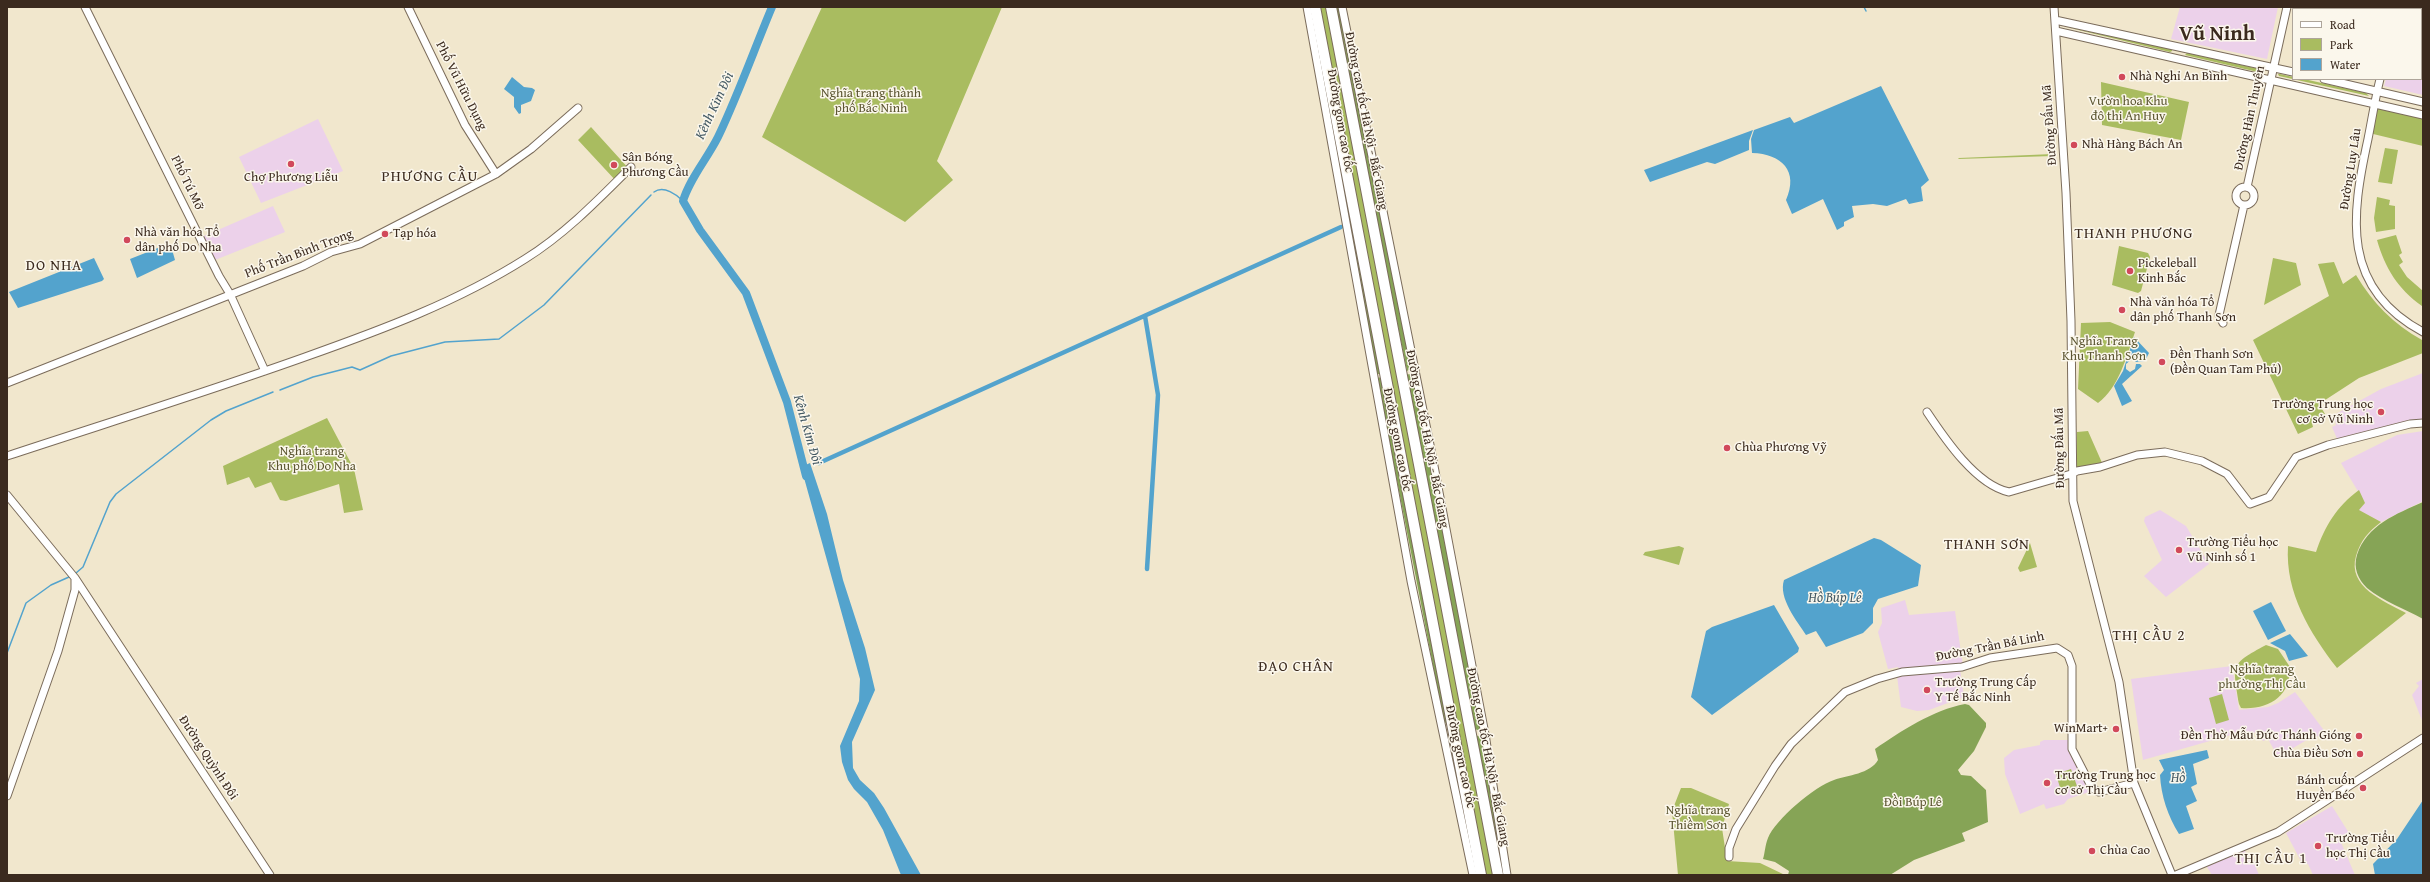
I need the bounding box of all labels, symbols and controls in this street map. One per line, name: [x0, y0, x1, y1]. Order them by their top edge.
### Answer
legend: [2292, 8, 2422, 80]
text: Road: [2330, 16, 2355, 33]
district label: Vũ Ninh: [2179, 22, 2255, 48]
street label: Đường cao tốc Hà Nội - Bắc Giang: [1341, 31, 1391, 211]
text: Park: [2330, 36, 2353, 53]
street label: Phố Vũ Hữu Dụng: [432, 39, 490, 133]
text: Water: [2330, 56, 2360, 73]
street label: Đường Hàn Thuyên: [2231, 64, 2269, 172]
street label: Đường gom cao tốc: [1323, 68, 1357, 174]
place label: Nhà Nghỉ An Bình: [2130, 69, 2227, 85]
water label: Kênh Kim Đôi: [692, 70, 738, 142]
marker: Nhà Nghỉ An Bình: [2117, 72, 2127, 82]
street label: Đường Đấu Mã: [2039, 84, 2061, 166]
park label: Nghĩa trang thành phố Bắc Ninh: [821, 86, 921, 117]
park label: Vườn hoa Khu đô thị An Huy: [2088, 94, 2168, 125]
street label: Đường Luy Lâu: [2337, 127, 2365, 211]
place label: Nhà Hàng Bách An: [2082, 137, 2183, 153]
marker: Nhà Hàng Bách An: [2069, 140, 2079, 150]
place label: Sân Bóng Phương Cầu: [622, 150, 689, 181]
street label: Phố Tú Mỡ: [167, 153, 207, 213]
marker: Chợ Phương Liễu: [286, 159, 296, 169]
marker: Sân Bóng Phương Cầu: [609, 160, 619, 170]
district label: PHƯƠNG CẦU: [382, 168, 478, 186]
place label: Chợ Phương Liễu: [244, 170, 338, 186]
place label: Nhà văn hóa Tổ dân phố Do Nha: [135, 225, 221, 256]
district label: THANH PHƯƠNG: [2075, 225, 2193, 243]
street label: Phố Trần Bình Trọng: [243, 226, 355, 282]
place label: Tạp hóa: [393, 226, 436, 242]
marker: Tạp hóa: [380, 229, 390, 239]
marker: Nhà văn hóa Tổ dân phố Do Nha: [122, 235, 132, 245]
place label: Pickeleball Kinh Bắc: [2138, 256, 2197, 287]
district label: DO NHA: [26, 257, 82, 275]
marker: Pickeleball Kinh Bắc: [2125, 266, 2135, 276]
place label: Nhà văn hóa Tổ dân phố Thanh Sơn: [2130, 295, 2236, 326]
marker: Nhà văn hóa Tổ dân phố Thanh Sơn: [2117, 305, 2127, 315]
park label: Nghĩa Trang Khu Thanh Sơn: [2062, 334, 2146, 365]
place label: Đền Thanh Sơn (Đền Quan Tam Phủ): [2170, 347, 2281, 378]
street label: Đường cao tốc Hà Nội - Bắc Giang: [1402, 349, 1452, 529]
marker: Đền Thanh Sơn (Đền Quan Tam Phủ): [2157, 357, 2167, 367]
street label: Đường gom cao tốc: [1379, 387, 1415, 493]
water label: Kênh Kim Đôi: [789, 393, 825, 467]
place label: Trường Trung học cơ sở Vũ Ninh: [2272, 397, 2373, 428]
marker: Trường Trung học cơ sở Vũ Ninh: [2376, 407, 2386, 417]
street label: Đường Đấu Mã: [2051, 408, 2069, 488]
place label: Chùa Phương Vỹ: [1735, 440, 1827, 456]
marker: Chùa Phương Vỹ: [1722, 443, 1732, 453]
park label: Nghĩa trang Khu phố Do Nha: [268, 444, 356, 475]
place label: Trường Tiểu học Vũ Ninh số 1: [2187, 535, 2278, 566]
district label: THANH SƠN: [1944, 536, 2030, 554]
marker: Trường Tiểu học Vũ Ninh số 1: [2174, 545, 2184, 555]
water label: Hồ Búp Lê: [1808, 590, 1862, 606]
district label: THỊ CẦU 2: [2113, 627, 2185, 645]
street label: Đường Trần Bá Linh: [1935, 629, 2045, 665]
district label: ĐẠO CHÂN: [1258, 658, 1334, 676]
park label: Nghĩa trang phường Thị Cầu: [2218, 662, 2306, 693]
street label: Đường cao tốc Hà Nội - Bắc Giang: [1463, 667, 1513, 847]
place label: Trường Trung Cấp Y Tế Bắc Ninh: [1935, 675, 2036, 706]
marker: Trường Trung Cấp Y Tế Bắc Ninh: [1922, 685, 1932, 695]
street label: Đường gom cao tốc: [1441, 704, 1479, 810]
street label: Đường Quỳnh Đôi: [175, 713, 241, 803]
place label: WinMart+: [2054, 721, 2108, 737]
marker: WinMart+: [2111, 724, 2121, 734]
place label: Đền Thờ Mẫu Đức Thánh Gióng: [2181, 728, 2351, 744]
marker: Đền Thờ Mẫu Đức Thánh Gióng: [2354, 731, 2364, 741]
place label: Chùa Điều Sơn: [2273, 746, 2352, 762]
marker: Chùa Điều Sơn: [2355, 749, 2365, 759]
place label: Trường Trung học cơ sở Thị Cầu: [2055, 768, 2156, 799]
water label: Hồ: [2171, 770, 2185, 786]
place label: Bánh cuốn Huyền Béo: [2296, 773, 2355, 804]
marker: Trường Trung học cơ sở Thị Cầu: [2042, 778, 2052, 788]
marker: Bánh cuốn Huyền Béo: [2358, 783, 2368, 793]
park label: Đồi Búp Lê: [1884, 795, 1942, 811]
park label: Nghĩa trang Thiềm Sơn: [1666, 803, 1730, 834]
place label: Trường Tiểu học Thị Cầu: [2326, 831, 2395, 862]
marker: Trường Tiểu học Thị Cầu: [2313, 841, 2323, 851]
place label: Chùa Cao: [2100, 843, 2150, 859]
marker: Chùa Cao: [2087, 846, 2097, 856]
district label: THỊ CẦU 1: [2235, 850, 2307, 868]

